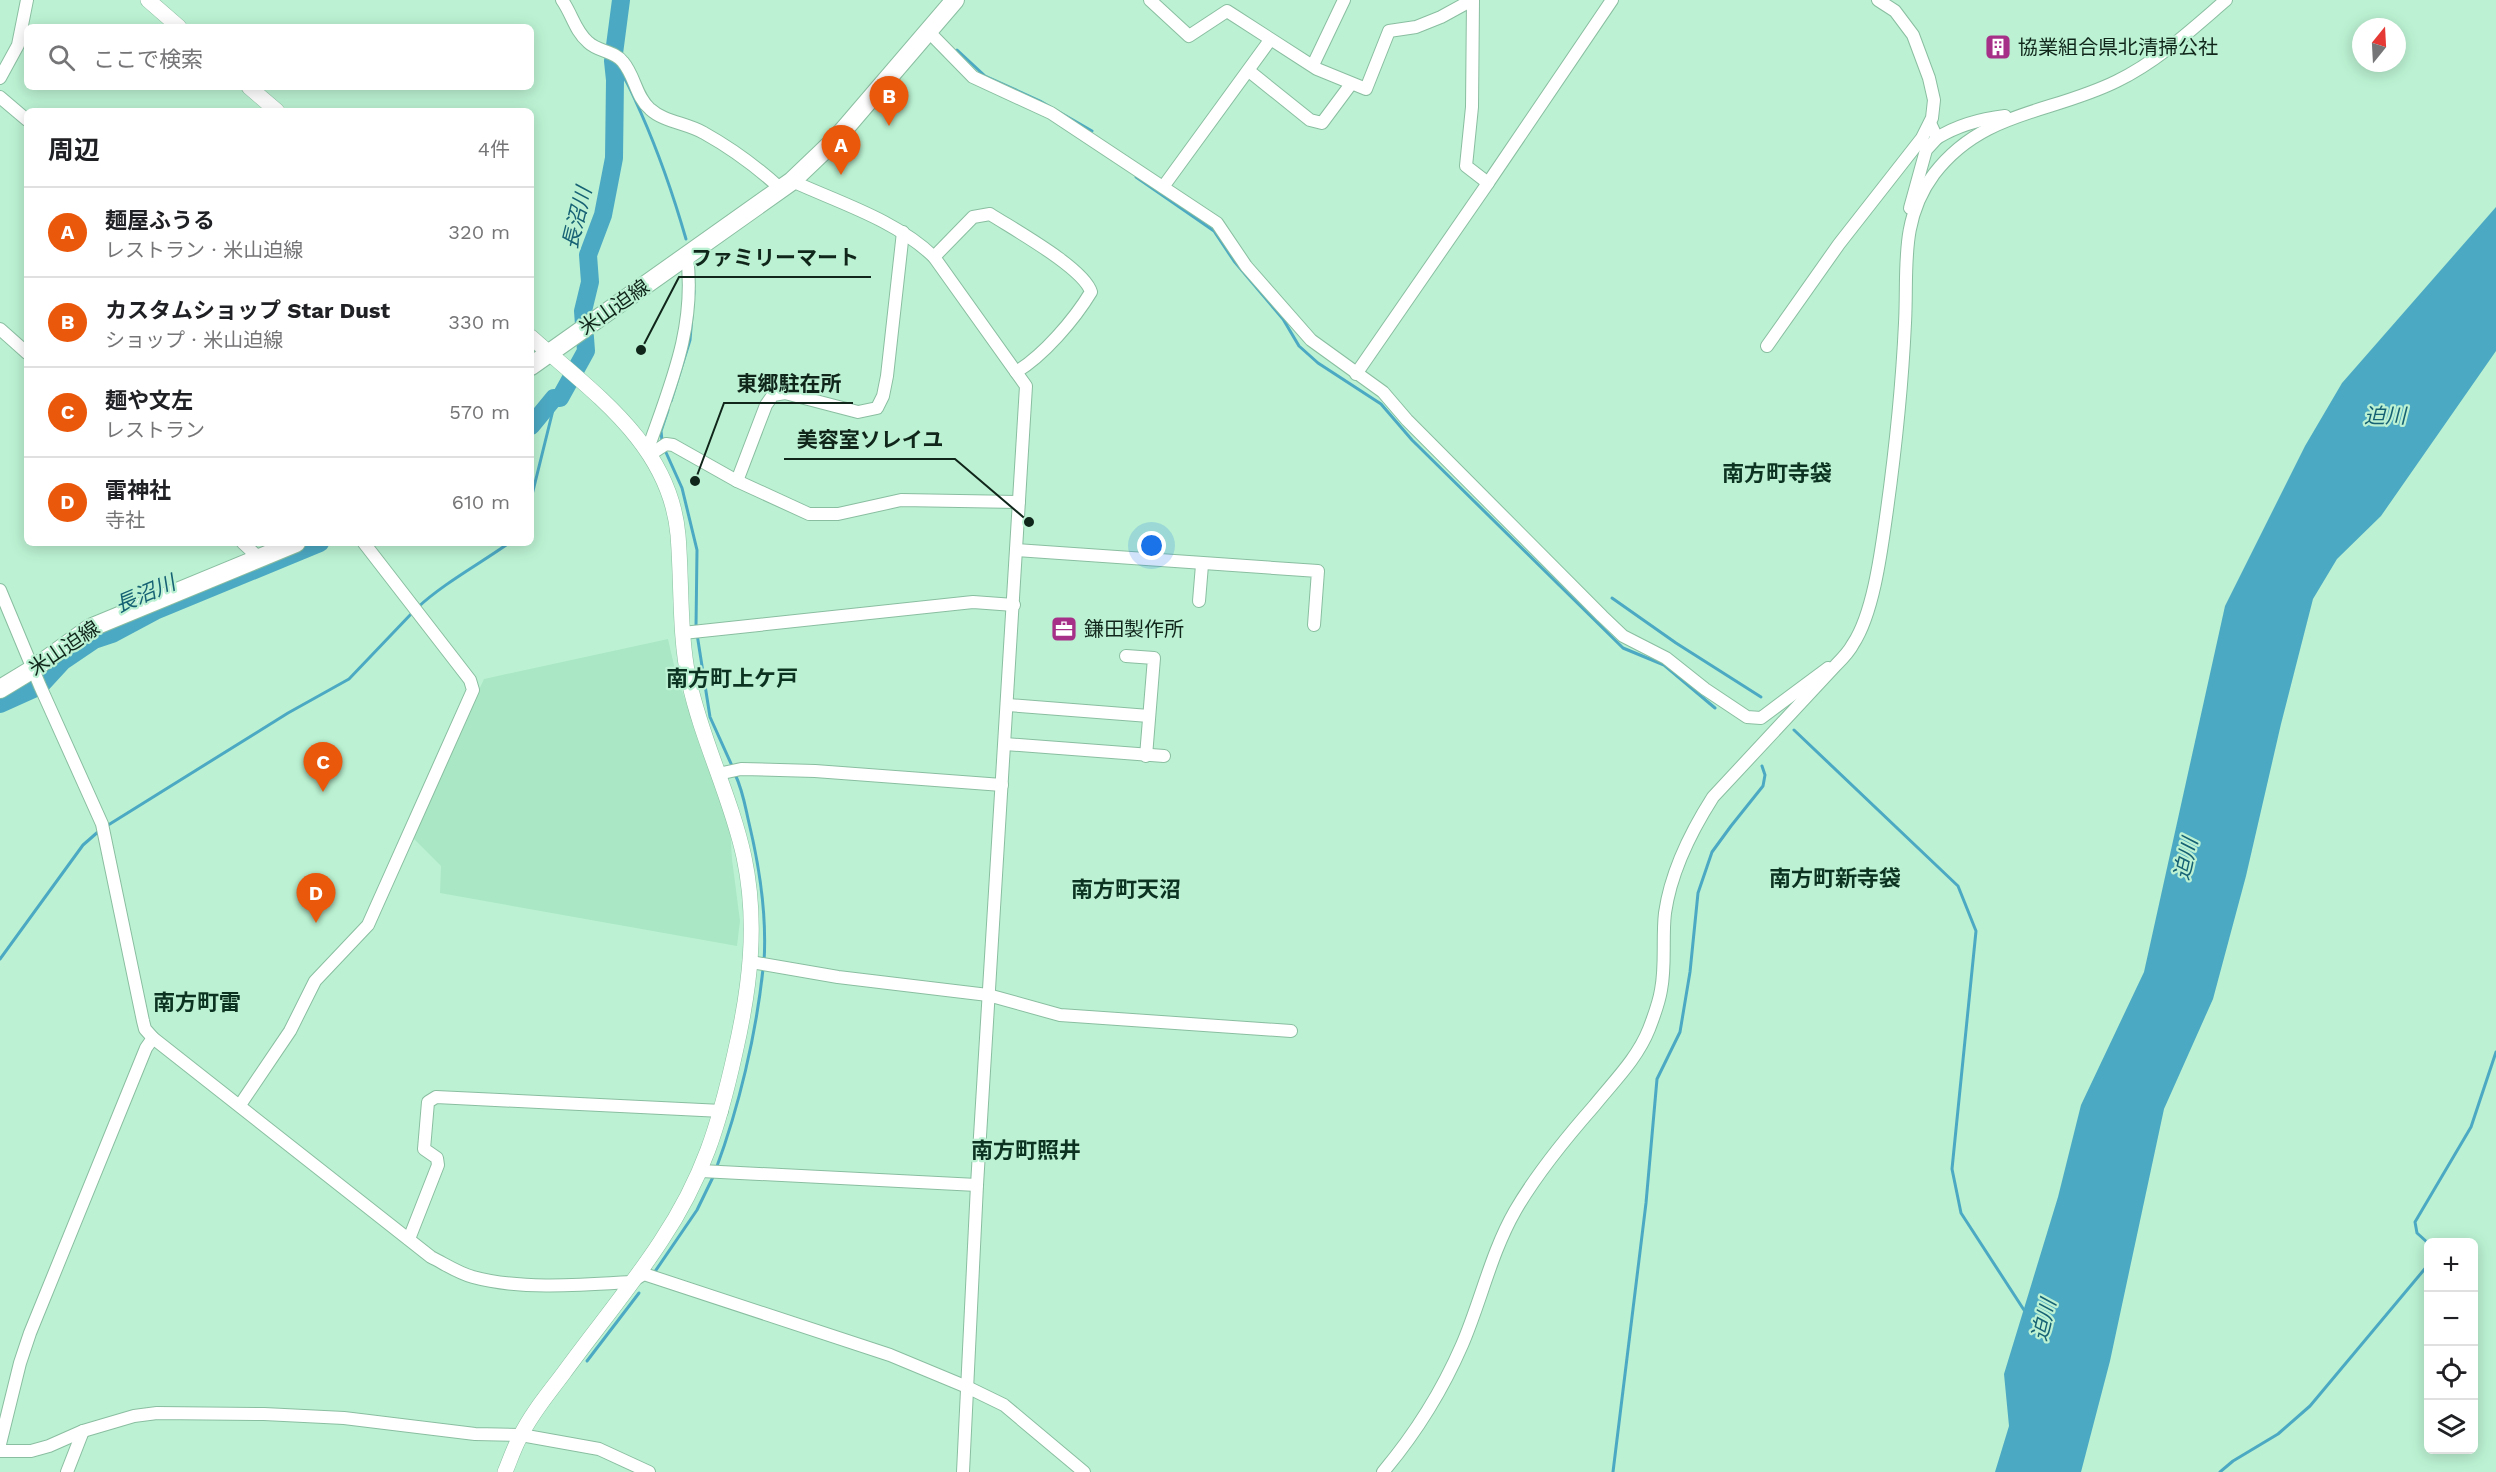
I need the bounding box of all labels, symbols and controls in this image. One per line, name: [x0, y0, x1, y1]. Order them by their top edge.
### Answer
north arrow: [2352, 18, 2406, 72]
search box: [24, 24, 534, 90]
building icon: 協業組合県北清掃公社: [1983, 32, 2013, 62]
place label: 協業組合県北清掃公社: [2018, 35, 2218, 59]
icon: search: [45, 41, 78, 74]
text: ここで検索: [93, 47, 203, 72]
pin: B: [870, 76, 908, 126]
pin: A: [822, 126, 860, 175]
text: 周辺: [48, 135, 100, 165]
text: 4件: [478, 137, 510, 161]
water label: 長沼川: [557, 182, 597, 251]
text: 麺屋ふうる: [105, 208, 215, 233]
text: A: [61, 220, 74, 244]
text: 320 m: [448, 220, 510, 244]
text: レストラン · 米山迫線: [105, 238, 303, 262]
callout: ファミリーマート: [679, 238, 871, 277]
text: ファミリーマート: [691, 245, 859, 270]
street label: 米山迫線: [574, 274, 654, 340]
text: カスタムショップ Star Dust: [105, 298, 390, 323]
text: B: [61, 310, 74, 334]
text: 330 m: [448, 310, 510, 334]
text: ショップ · 米山迫線: [105, 328, 283, 352]
callout: 東郷駐在所: [724, 364, 853, 403]
text: 東郷駐在所: [737, 371, 842, 396]
text: 麺や文左: [105, 388, 193, 413]
text: C: [61, 400, 74, 424]
text: 570 m: [449, 400, 510, 424]
water label: 迫川: [2364, 403, 2408, 428]
text: レストラン: [105, 418, 205, 442]
callout: 美容室ソレイユ: [784, 420, 955, 459]
text: 美容室ソレイユ: [797, 427, 943, 452]
district label: 南方町寺袋: [1722, 461, 1832, 486]
text: 雷神社: [105, 478, 171, 503]
text: D: [60, 490, 75, 514]
text: 610 m: [452, 490, 510, 514]
text: 寺社: [105, 508, 145, 532]
your location: [1137, 531, 1166, 560]
water label: 長沼川: [111, 569, 181, 617]
office icon: 鎌田製作所: [1049, 614, 1079, 644]
street label: 米山迫線: [24, 616, 104, 680]
place label: 鎌田製作所: [1084, 617, 1184, 641]
district label: 南方町上ケ戸: [666, 666, 798, 691]
pin: C: [304, 742, 342, 792]
water label: 迫川: [2169, 834, 2203, 882]
district label: 南方町新寺袋: [1769, 866, 1901, 891]
pin: D: [296, 874, 336, 923]
district label: 南方町天沼: [1071, 877, 1181, 902]
district label: 南方町雷: [153, 990, 241, 1015]
district label: 南方町照井: [971, 1138, 1081, 1163]
map controls: [2424, 1238, 2478, 1454]
button: +: [2424, 1238, 2478, 1292]
button: −: [2424, 1292, 2478, 1346]
water label: 迫川: [2026, 1295, 2061, 1343]
button: locate: [2424, 1346, 2478, 1400]
button: layers: [2424, 1400, 2478, 1454]

